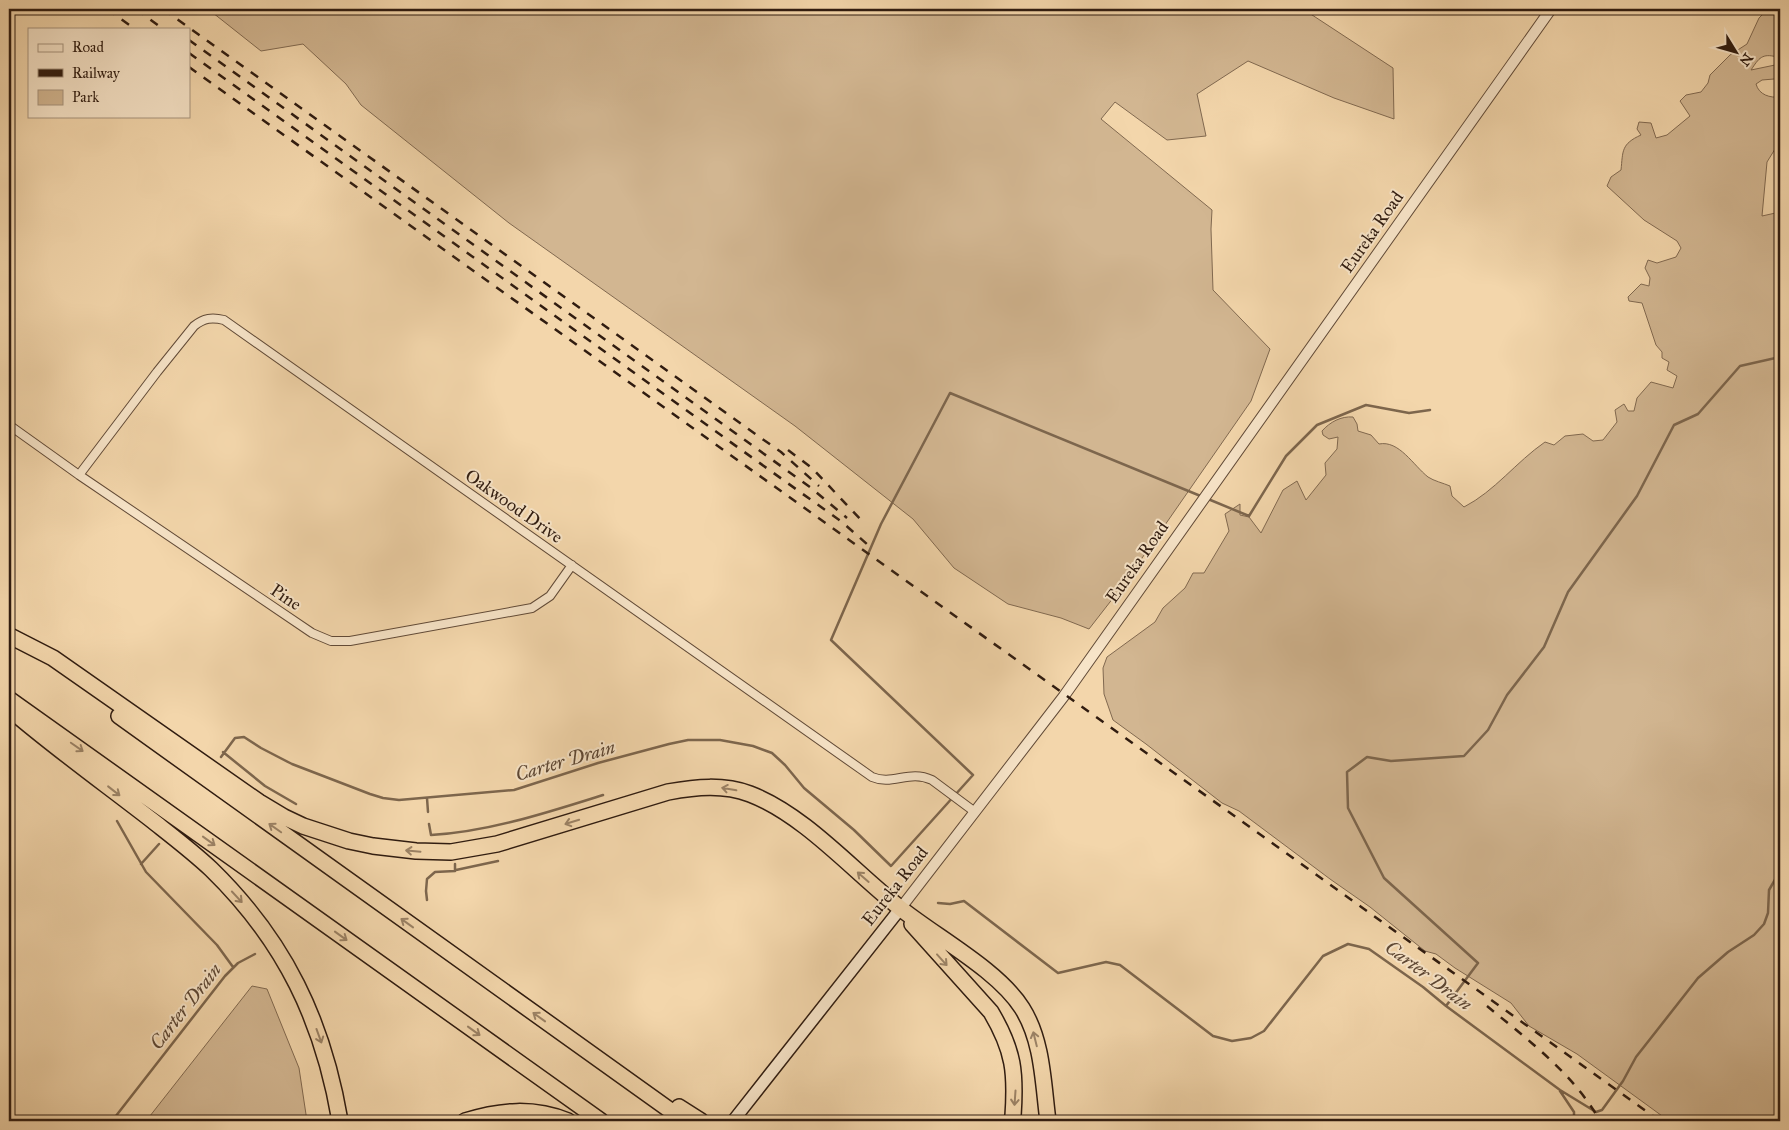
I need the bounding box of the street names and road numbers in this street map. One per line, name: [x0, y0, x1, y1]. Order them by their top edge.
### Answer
street label: Eureka Road: [1336, 187, 1408, 277]
street label: Oakwood Drive: [461, 464, 567, 548]
street label: Eureka Road: [1101, 517, 1173, 607]
street label: Pine: [266, 579, 306, 615]
street label: Eureka Road: [857, 842, 933, 930]

